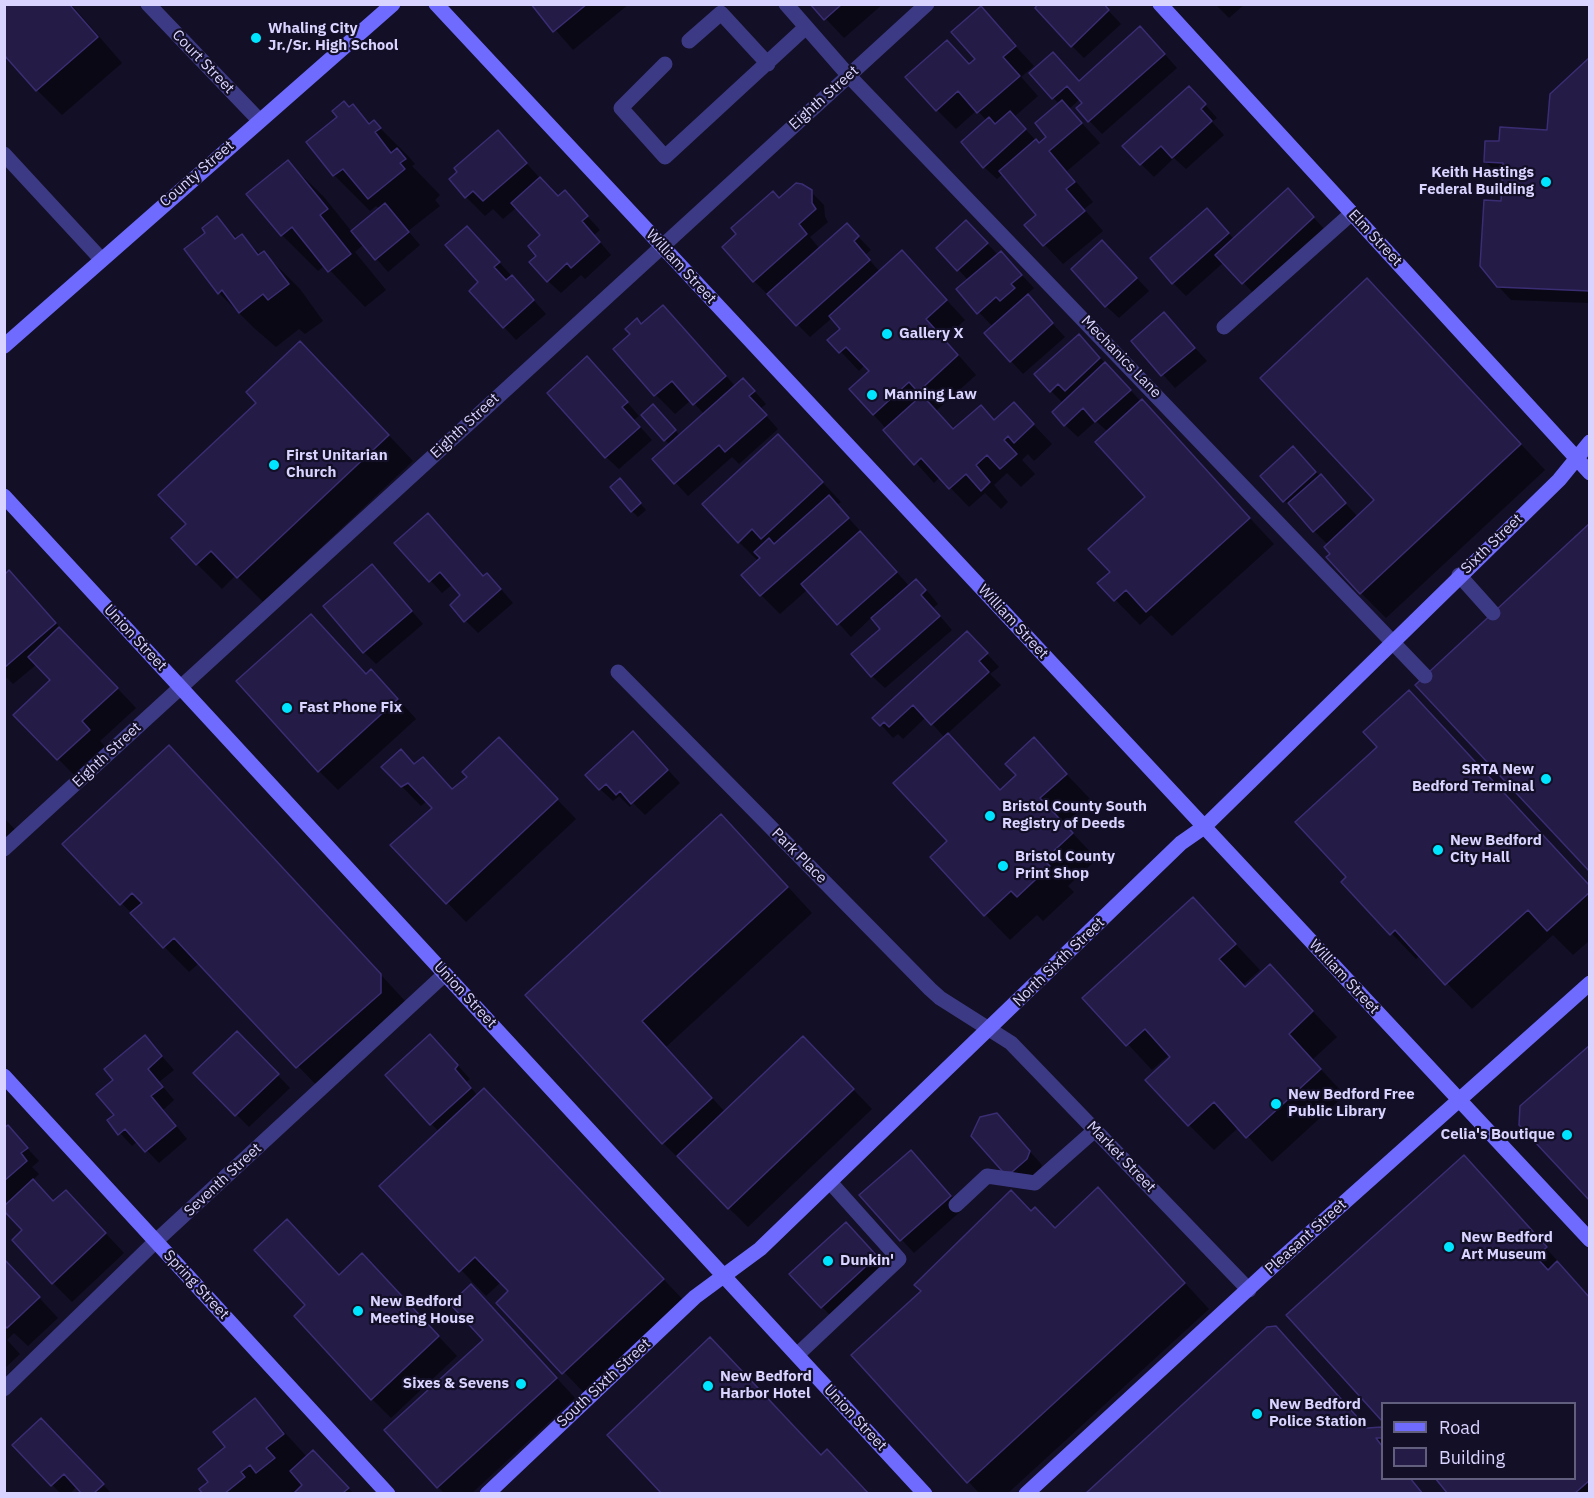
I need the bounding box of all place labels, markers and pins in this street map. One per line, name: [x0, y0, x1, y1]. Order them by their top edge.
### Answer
place label: Whaling City Jr./Sr. High School: [268, 20, 398, 55]
marker: Whaling City Jr./Sr. High School: [249, 31, 263, 45]
place label: Keith Hastings Federal Building: [1419, 164, 1534, 199]
marker: Keith Hastings Federal Building: [1539, 175, 1553, 189]
place label: Gallery X: [899, 325, 964, 343]
marker: Gallery X: [880, 327, 894, 341]
place label: Manning Law: [884, 386, 977, 404]
marker: Manning Law: [865, 388, 879, 402]
place label: First Unitarian Church: [286, 447, 388, 482]
marker: First Unitarian Church: [267, 458, 281, 472]
place label: Fast Phone Fix: [299, 699, 402, 717]
marker: Fast Phone Fix: [280, 701, 294, 715]
place label: SRTA New Bedford Terminal: [1412, 761, 1534, 796]
marker: SRTA New Bedford Terminal: [1539, 772, 1553, 786]
place label: Bristol County South Registry of Deeds: [1002, 798, 1147, 833]
marker: Bristol County South Registry of Deeds: [983, 809, 997, 823]
place label: New Bedford City Hall: [1450, 832, 1542, 867]
marker: New Bedford City Hall: [1431, 843, 1445, 857]
place label: Bristol County Print Shop: [1015, 848, 1115, 883]
marker: Bristol County Print Shop: [996, 859, 1010, 873]
place label: New Bedford Free Public Library: [1288, 1086, 1415, 1121]
marker: New Bedford Free Public Library: [1269, 1097, 1283, 1111]
place label: Celia's Boutique: [1441, 1126, 1555, 1144]
marker: Celia's Boutique: [1560, 1128, 1574, 1142]
place label: New Bedford Art Museum: [1461, 1229, 1553, 1264]
marker: New Bedford Art Museum: [1442, 1240, 1456, 1254]
place label: Dunkin': [840, 1252, 894, 1270]
marker: Dunkin': [821, 1254, 835, 1268]
place label: New Bedford Meeting House: [370, 1293, 474, 1328]
marker: New Bedford Meeting House: [351, 1304, 365, 1318]
place label: New Bedford Harbor Hotel: [720, 1368, 812, 1403]
place label: Sixes & Sevens: [403, 1375, 509, 1393]
marker: Sixes & Sevens: [514, 1377, 528, 1391]
marker: New Bedford Harbor Hotel: [701, 1379, 715, 1393]
place label: New Bedford Police Station: [1269, 1396, 1366, 1431]
marker: New Bedford Police Station: [1250, 1407, 1264, 1421]

